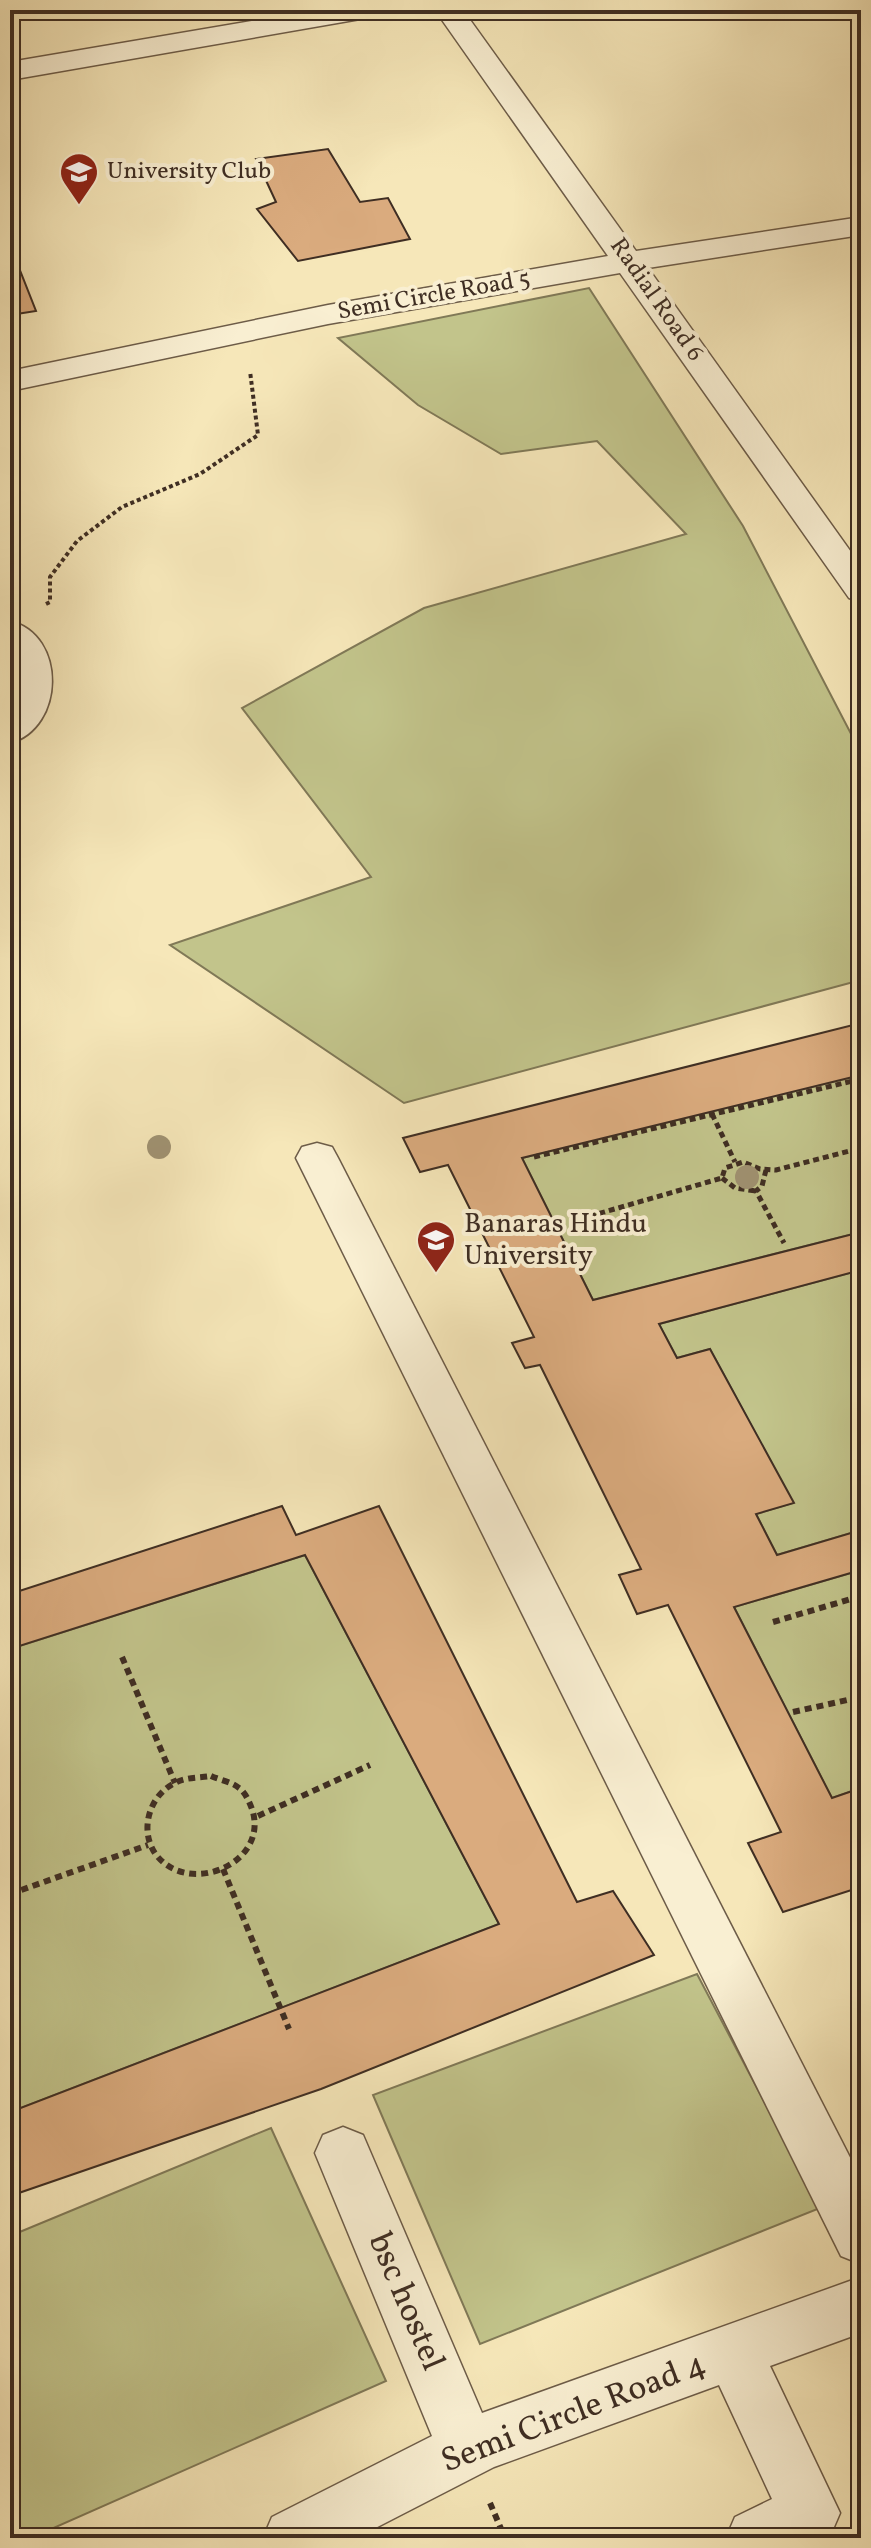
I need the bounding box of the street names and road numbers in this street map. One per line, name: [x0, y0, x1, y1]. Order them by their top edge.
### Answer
street label: Radial Road 6: [601, 231, 711, 369]
street label: Semi Circle Road 5: [335, 262, 533, 330]
street label: bsc hostel: [355, 2226, 455, 2378]
street label: Semi Circle Road 4: [435, 2342, 713, 2486]

